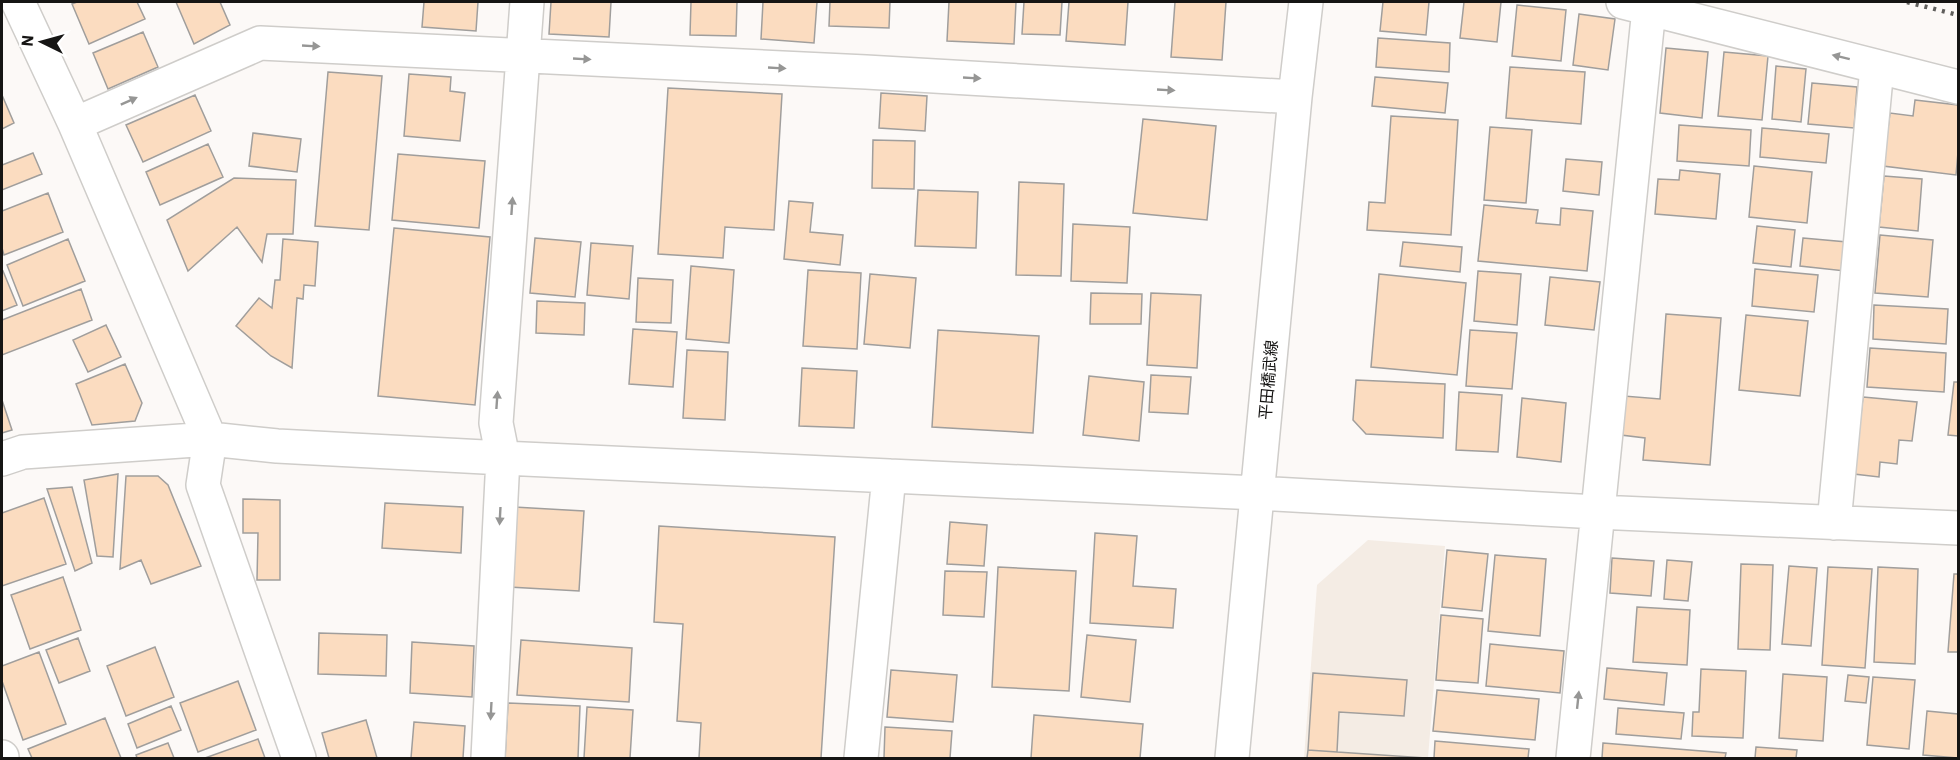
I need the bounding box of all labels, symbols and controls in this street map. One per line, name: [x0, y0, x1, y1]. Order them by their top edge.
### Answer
north arrow: [12, 12, 72, 72]
text: N: [17, 34, 38, 47]
one-way arrow: [302, 41, 321, 50]
one-way arrow: [1831, 52, 1850, 62]
one-way arrow: [573, 55, 592, 64]
one-way arrow: [767, 64, 786, 73]
one-way arrow: [962, 74, 981, 83]
one-way arrow: [1157, 85, 1176, 94]
one-way arrow: [120, 96, 137, 105]
one-way arrow: [507, 196, 517, 215]
street label: 平田橋武線: [1255, 339, 1281, 421]
one-way arrow: [492, 391, 502, 410]
one-way arrow: [496, 507, 505, 526]
one-way arrow: [1574, 691, 1583, 710]
one-way arrow: [486, 702, 495, 721]

